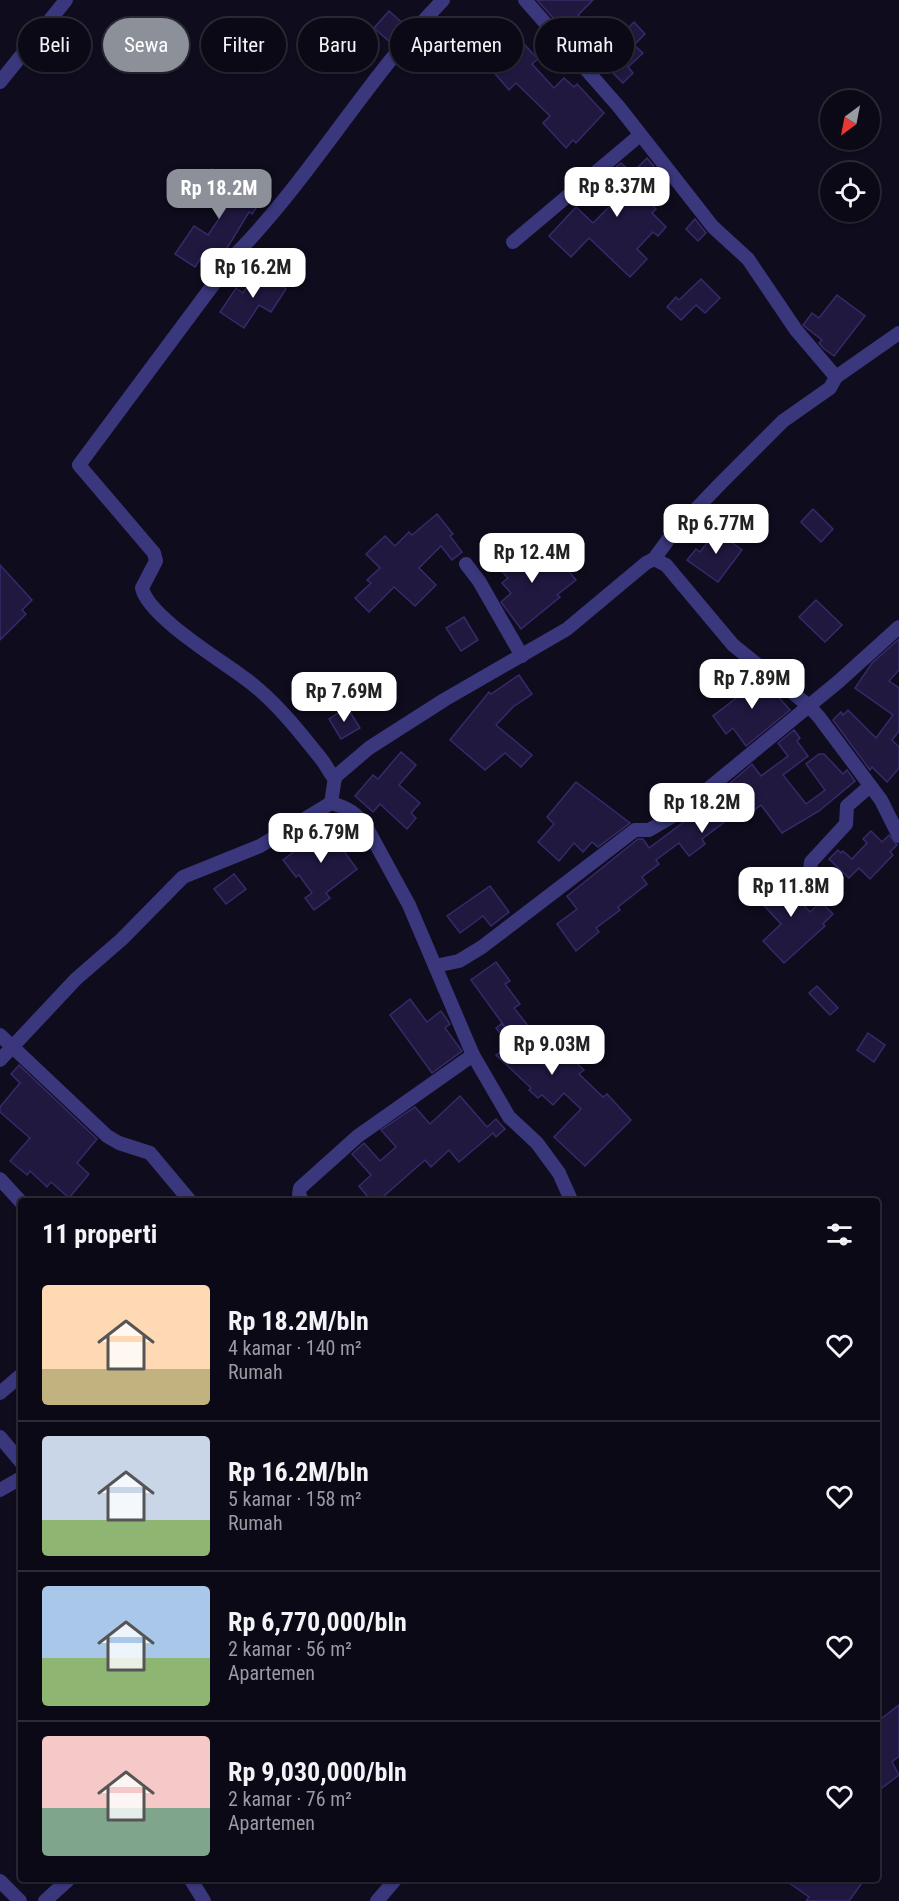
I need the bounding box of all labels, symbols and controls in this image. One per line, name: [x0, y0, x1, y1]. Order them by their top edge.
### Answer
chip: Beli: [18, 18, 91, 72]
chip: Sewa: [103, 18, 189, 72]
chip: Filter: [201, 18, 286, 72]
chip: Baru: [298, 18, 378, 72]
chip: Apartemen: [390, 18, 523, 72]
chip: Rumah: [535, 18, 634, 72]
north arrow: [820, 90, 880, 150]
map controls: [820, 90, 880, 222]
button: locate: [820, 162, 880, 222]
pin: Rp 8.37M: [555, 167, 679, 218]
pin: Rp 18.2M: [157, 169, 281, 220]
text: Rp 8.37M: [579, 174, 655, 198]
text: Rp 18.2M: [181, 176, 257, 200]
pin: Rp 16.2M: [191, 248, 315, 299]
text: Rp 16.2M: [215, 255, 291, 279]
pin: Rp 6.77M: [654, 504, 778, 555]
text: Rp 6.77M: [678, 511, 754, 535]
pin: Rp 12.4M: [470, 533, 594, 584]
text: Rp 12.4M: [494, 540, 570, 564]
pin: Rp 7.89M: [690, 659, 814, 710]
text: Rp 7.89M: [714, 666, 790, 690]
pin: Rp 7.69M: [282, 672, 406, 723]
text: Rp 7.69M: [306, 679, 382, 703]
pin: Rp 18.2M: [640, 783, 764, 834]
text: Rp 18.2M: [664, 790, 740, 814]
pin: Rp 6.79M: [259, 813, 383, 864]
text: Rp 6.79M: [283, 820, 359, 844]
pin: Rp 11.8M: [729, 867, 853, 918]
text: Rp 11.8M: [753, 874, 829, 898]
pin: Rp 9.03M: [490, 1025, 614, 1076]
text: Rp 9.03M: [514, 1032, 590, 1056]
icon: filters: [823, 1218, 856, 1251]
text: 11 properti: [42, 1219, 157, 1249]
text: Rp 18.2M/bln: [228, 1306, 369, 1336]
icon: home: [90, 1309, 162, 1381]
icon: heart: [823, 1329, 856, 1362]
text: 4 kamar · 140 m²: [228, 1336, 362, 1360]
text: Rumah: [228, 1360, 283, 1384]
text: Rp 16.2M/bln: [228, 1457, 369, 1487]
icon: home: [90, 1460, 162, 1532]
icon: heart: [823, 1480, 856, 1513]
text: 5 kamar · 158 m²: [228, 1487, 362, 1511]
text: Rumah: [228, 1511, 283, 1535]
text: Rp 6,770,000/bln: [228, 1607, 407, 1637]
icon: home: [90, 1610, 162, 1682]
icon: heart: [823, 1630, 856, 1663]
text: 2 kamar · 56 m²: [228, 1637, 352, 1661]
text: Apartemen: [228, 1661, 315, 1685]
text: Rp 9,030,000/bln: [228, 1757, 407, 1787]
icon: home: [90, 1760, 162, 1832]
icon: heart: [823, 1780, 856, 1813]
text: 2 kamar · 76 m²: [228, 1787, 352, 1811]
text: Apartemen: [228, 1811, 315, 1835]

